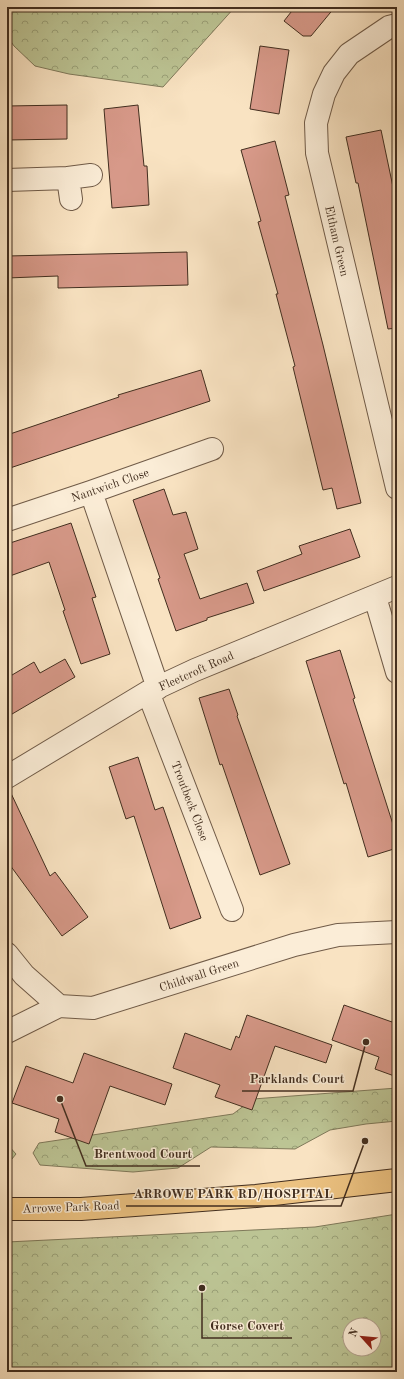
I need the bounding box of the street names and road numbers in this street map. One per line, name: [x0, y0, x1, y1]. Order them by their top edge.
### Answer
street label: Eltham Green: [322, 205, 350, 278]
street label: Nantwich Close: [70, 467, 151, 505]
street label: Fleetcroft Road: [157, 650, 236, 694]
street label: Troutbeck Close: [168, 760, 210, 843]
street label: Childwall Green: [158, 957, 241, 994]
street label: Arrowe Park Road: [22, 1200, 120, 1216]

